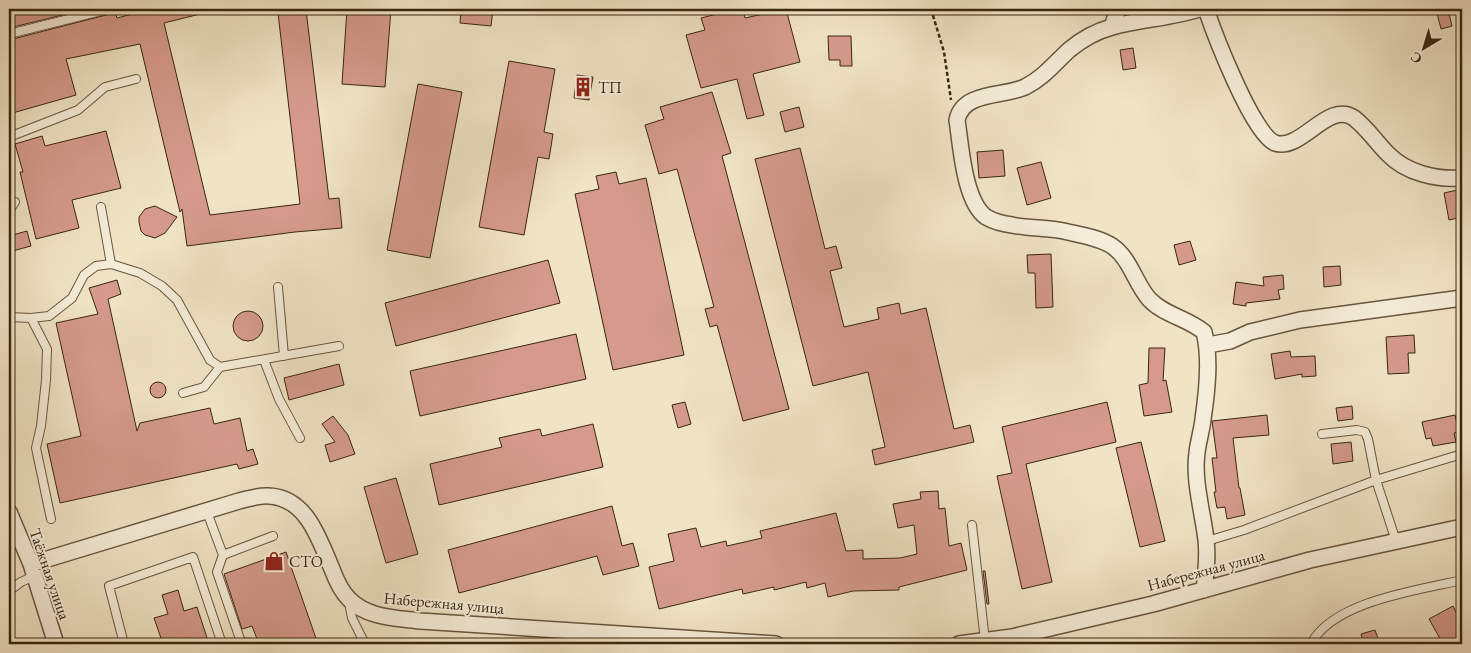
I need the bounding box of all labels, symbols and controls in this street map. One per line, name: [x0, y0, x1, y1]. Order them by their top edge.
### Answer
north arrow: [1398, 22, 1448, 72]
text: С: [1406, 48, 1425, 68]
building icon: ТП: [572, 76, 594, 98]
place label: ТП: [598, 77, 622, 98]
street label: Таёжная улица: [25, 526, 76, 623]
street label: Набережная улица: [1145, 544, 1268, 596]
shop icon: СТО: [263, 550, 285, 572]
place label: СТО: [289, 551, 323, 572]
street label: Набережная улица: [383, 587, 506, 619]

